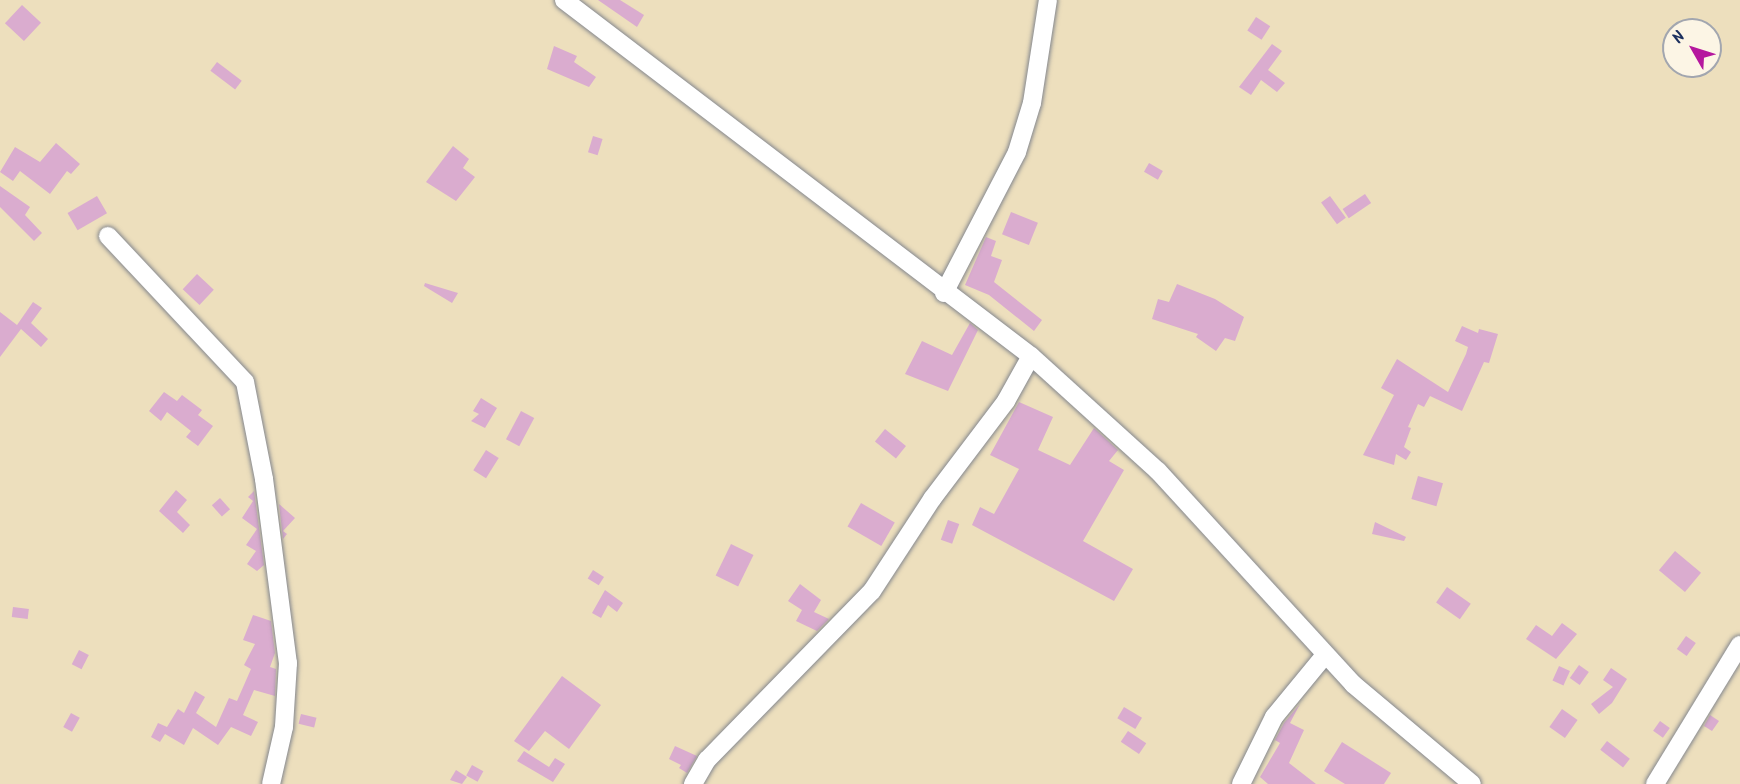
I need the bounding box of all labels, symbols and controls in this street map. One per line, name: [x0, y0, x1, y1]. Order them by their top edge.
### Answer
north arrow: [1662, 18, 1722, 78]
text: N: [1666, 26, 1692, 49]

